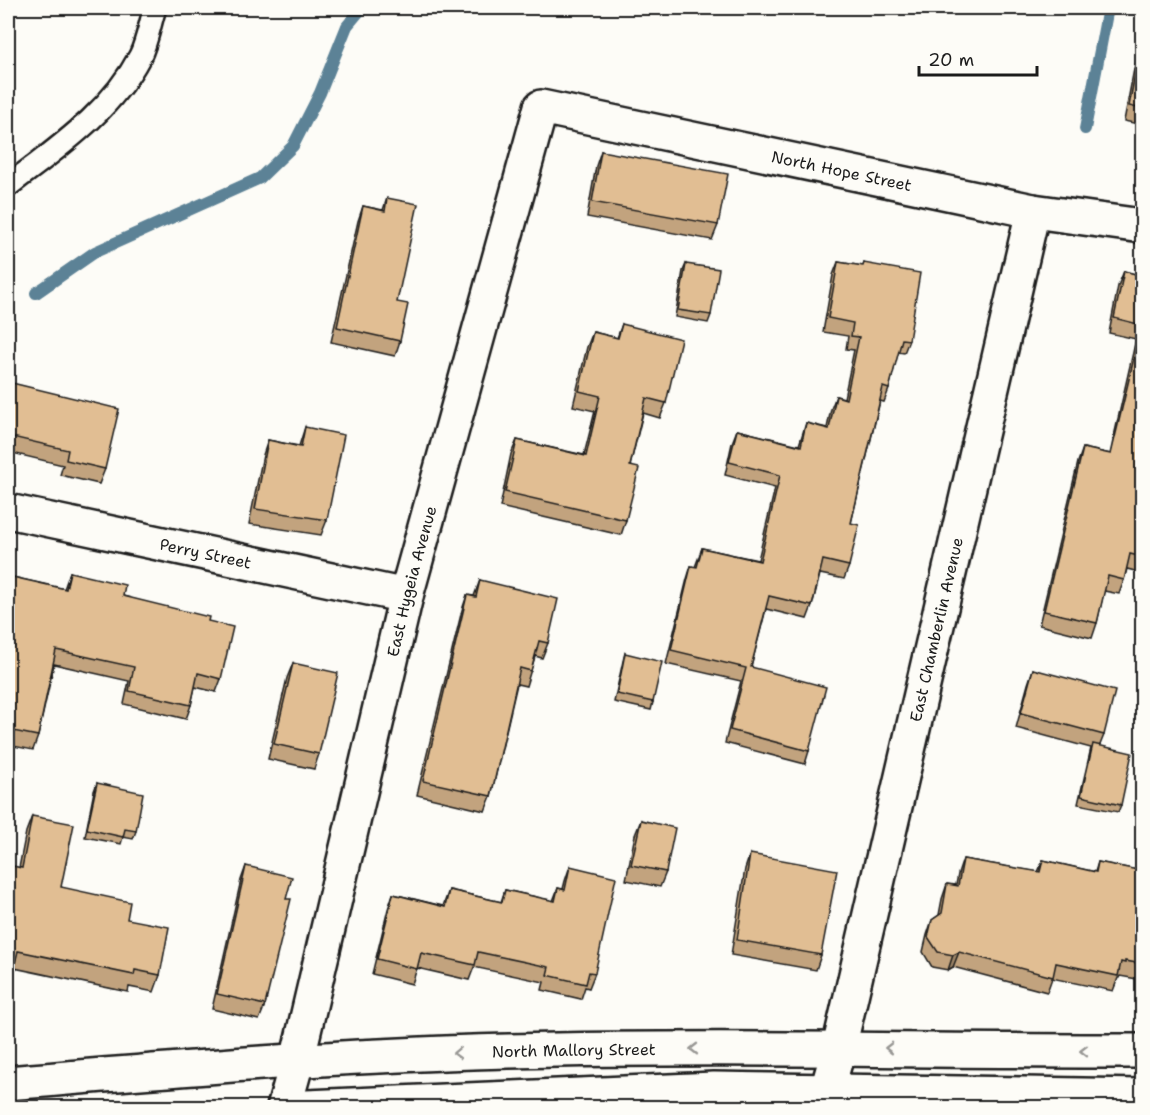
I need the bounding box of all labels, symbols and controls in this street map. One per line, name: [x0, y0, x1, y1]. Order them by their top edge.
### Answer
scale bar: [919, 39, 1038, 77]
text: 20 m: [928, 48, 974, 72]
street label: North Hope Street: [770, 146, 914, 196]
street label: East Hygeia Avenue: [382, 503, 441, 659]
street label: Perry Street: [158, 533, 253, 573]
street label: East Chamberlin Avenue: [904, 535, 968, 724]
street label: North Mallory Street: [492, 1038, 656, 1062]
one-way arrow: [885, 1042, 894, 1054]
one-way arrow: [690, 1043, 699, 1055]
one-way arrow: [1080, 1045, 1089, 1057]
one-way arrow: [453, 1046, 462, 1059]

